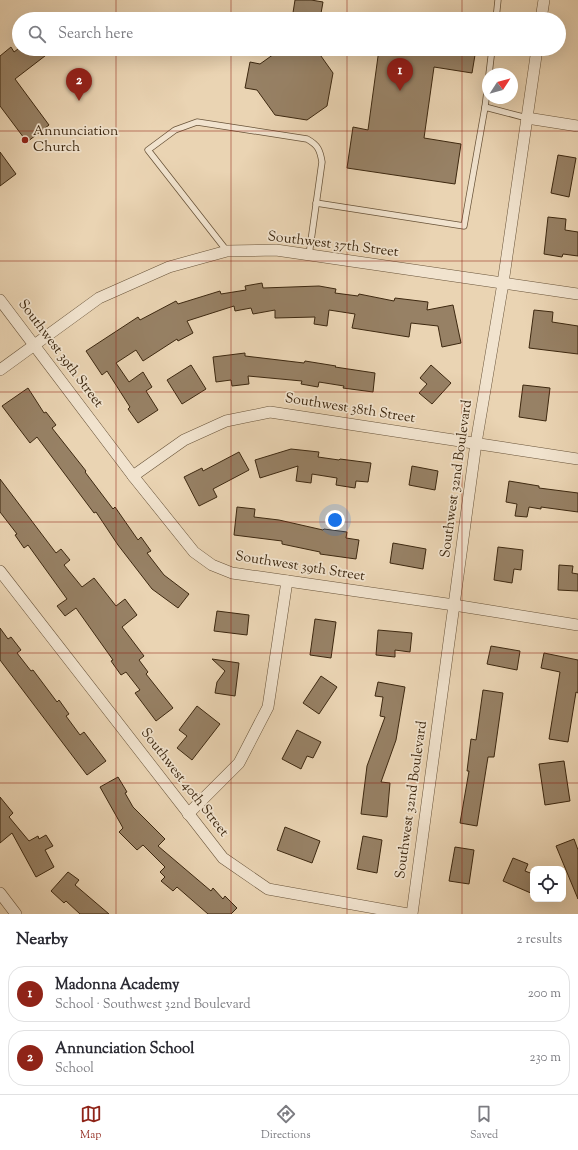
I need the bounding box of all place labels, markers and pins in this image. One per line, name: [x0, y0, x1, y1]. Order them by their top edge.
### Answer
pin: 1: [387, 58, 413, 91]
pin: 2: [66, 68, 92, 101]
place label: Annunciation Church: [33, 122, 118, 158]
marker: Annunciation Church: [20, 135, 30, 145]

